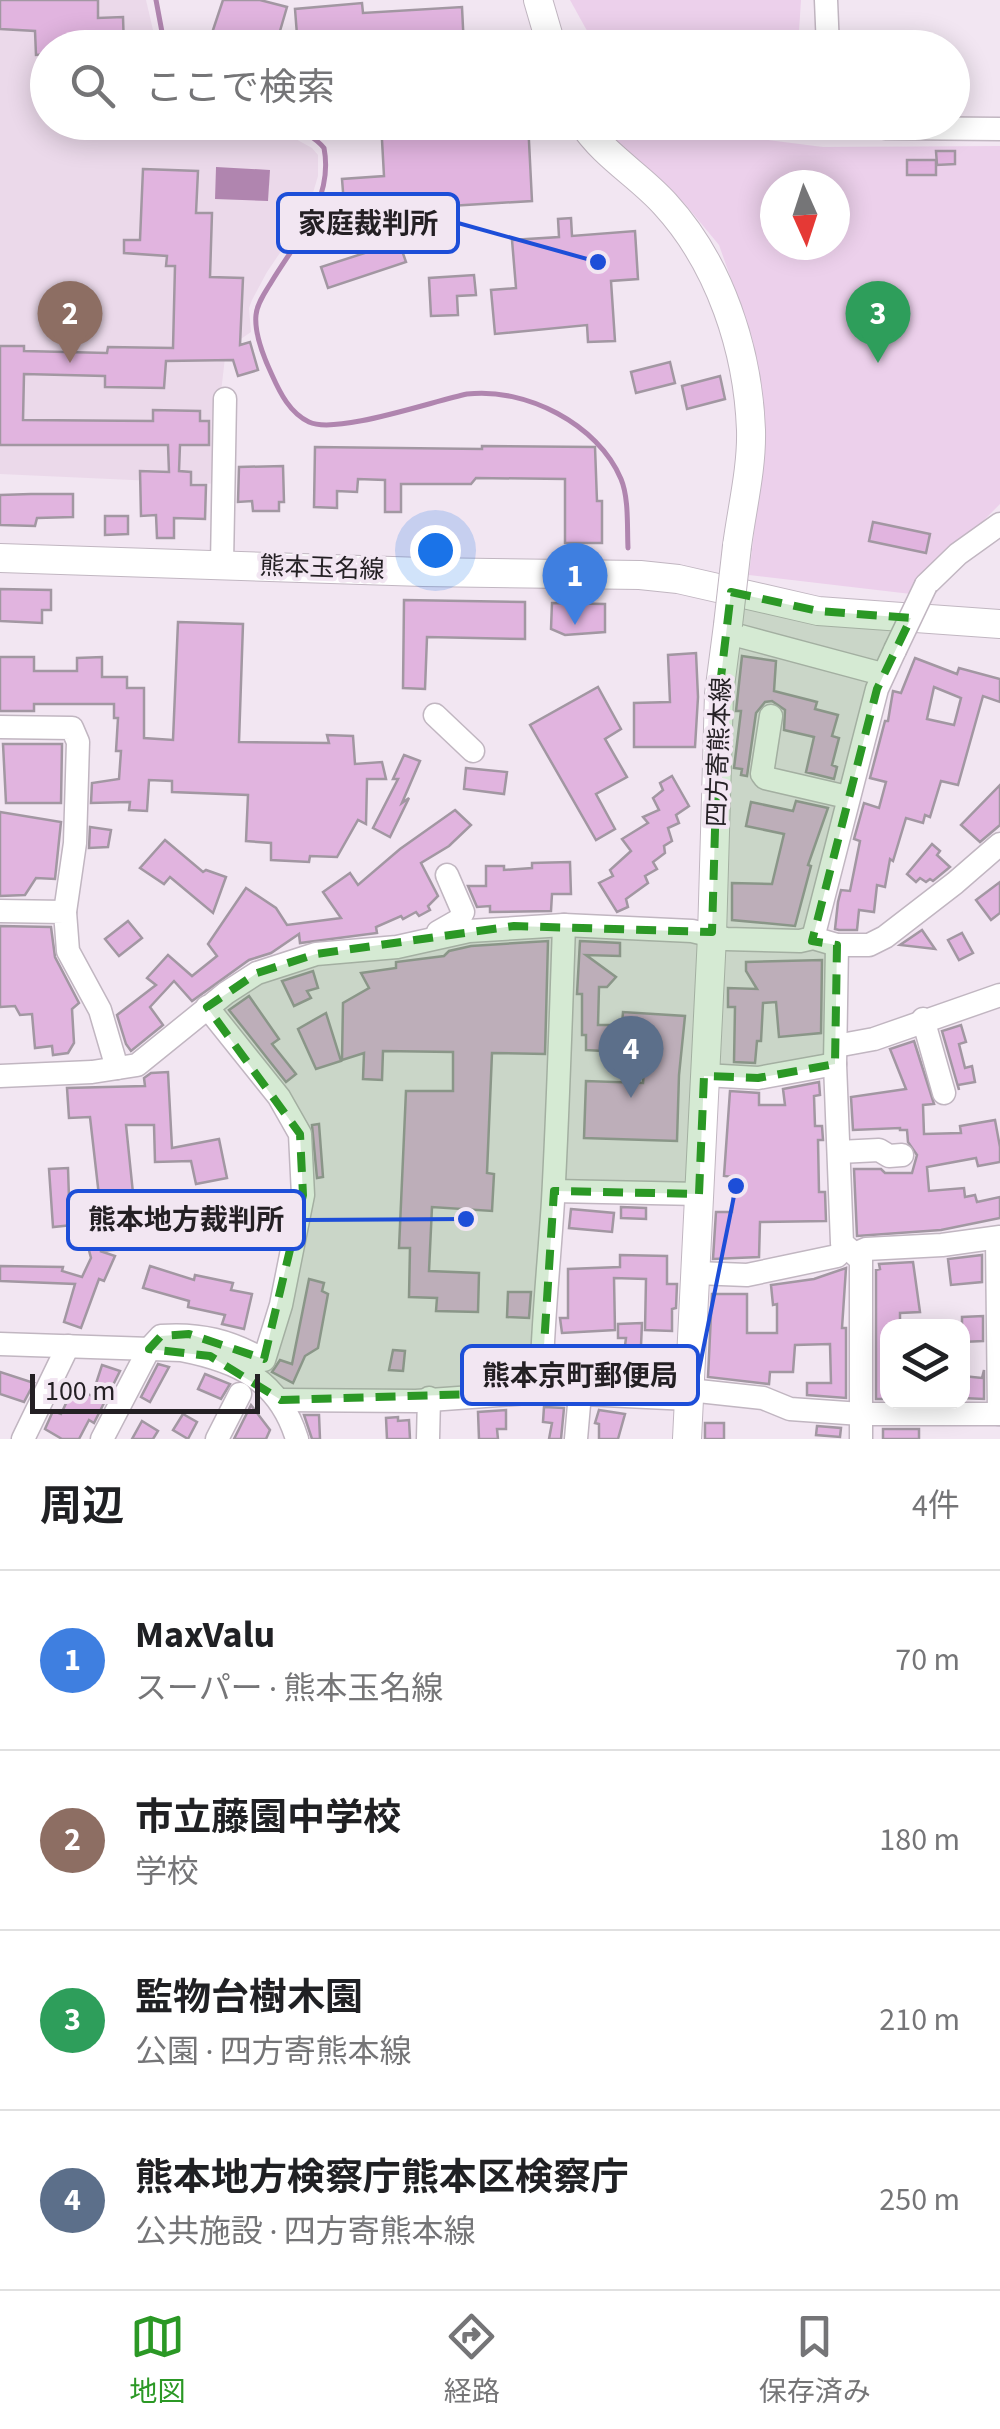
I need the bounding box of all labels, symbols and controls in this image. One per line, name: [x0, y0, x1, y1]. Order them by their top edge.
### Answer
search box: [30, 30, 970, 140]
icon: search: [65, 58, 120, 113]
text: ここで検索: [145, 61, 335, 115]
north arrow: [760, 170, 850, 260]
callout: 家庭裁判所: [278, 194, 458, 252]
text: 家庭裁判所: [298, 204, 438, 244]
pin: 2: [38, 280, 102, 363]
pin: 3: [846, 280, 910, 363]
your location: [410, 525, 461, 576]
pin: 1: [542, 542, 608, 625]
street label: 熊本玉名線: [259, 548, 385, 588]
street label: 四方寄熊本線: [698, 676, 740, 828]
pin: 4: [598, 1016, 664, 1098]
callout: 熊本地方裁判所: [68, 1191, 304, 1249]
text: 熊本地方裁判所: [88, 1200, 284, 1240]
map controls: [880, 1319, 970, 1409]
button: layers: [880, 1319, 970, 1409]
callout: 熊本京町郵便局: [462, 1346, 698, 1404]
text: 熊本京町郵便局: [482, 1356, 678, 1396]
scale bar: [30, 1369, 260, 1414]
text: 100 m: [45, 1371, 116, 1411]
text: 周辺: [40, 1477, 124, 1537]
text: 4件: [912, 1483, 960, 1529]
text: MaxValu: [135, 1608, 275, 1662]
text: 1: [64, 1637, 81, 1683]
text: 70 m: [895, 1637, 960, 1683]
text: スーパー · 熊本玉名線: [135, 1666, 443, 1712]
text: 市立藤園中学校: [135, 1791, 401, 1845]
text: 2: [64, 1817, 81, 1863]
text: 180 m: [879, 1817, 960, 1863]
text: 学校: [135, 1849, 199, 1895]
text: 監物台樹木園: [135, 1971, 363, 2025]
text: 3: [64, 1997, 81, 2043]
text: 210 m: [879, 1997, 960, 2043]
text: 公園 · 四方寄熊本線: [135, 2029, 412, 2075]
text: 熊本地方検察庁熊本区検察庁: [135, 2151, 629, 2205]
text: 4: [64, 2177, 81, 2223]
text: 250 m: [879, 2177, 960, 2223]
text: 公共施設 · 四方寄熊本線: [135, 2209, 476, 2255]
tab: 地図: [129, 2309, 185, 2412]
tab: 経路: [444, 2309, 500, 2412]
tab: 保存済み: [759, 2309, 871, 2412]

